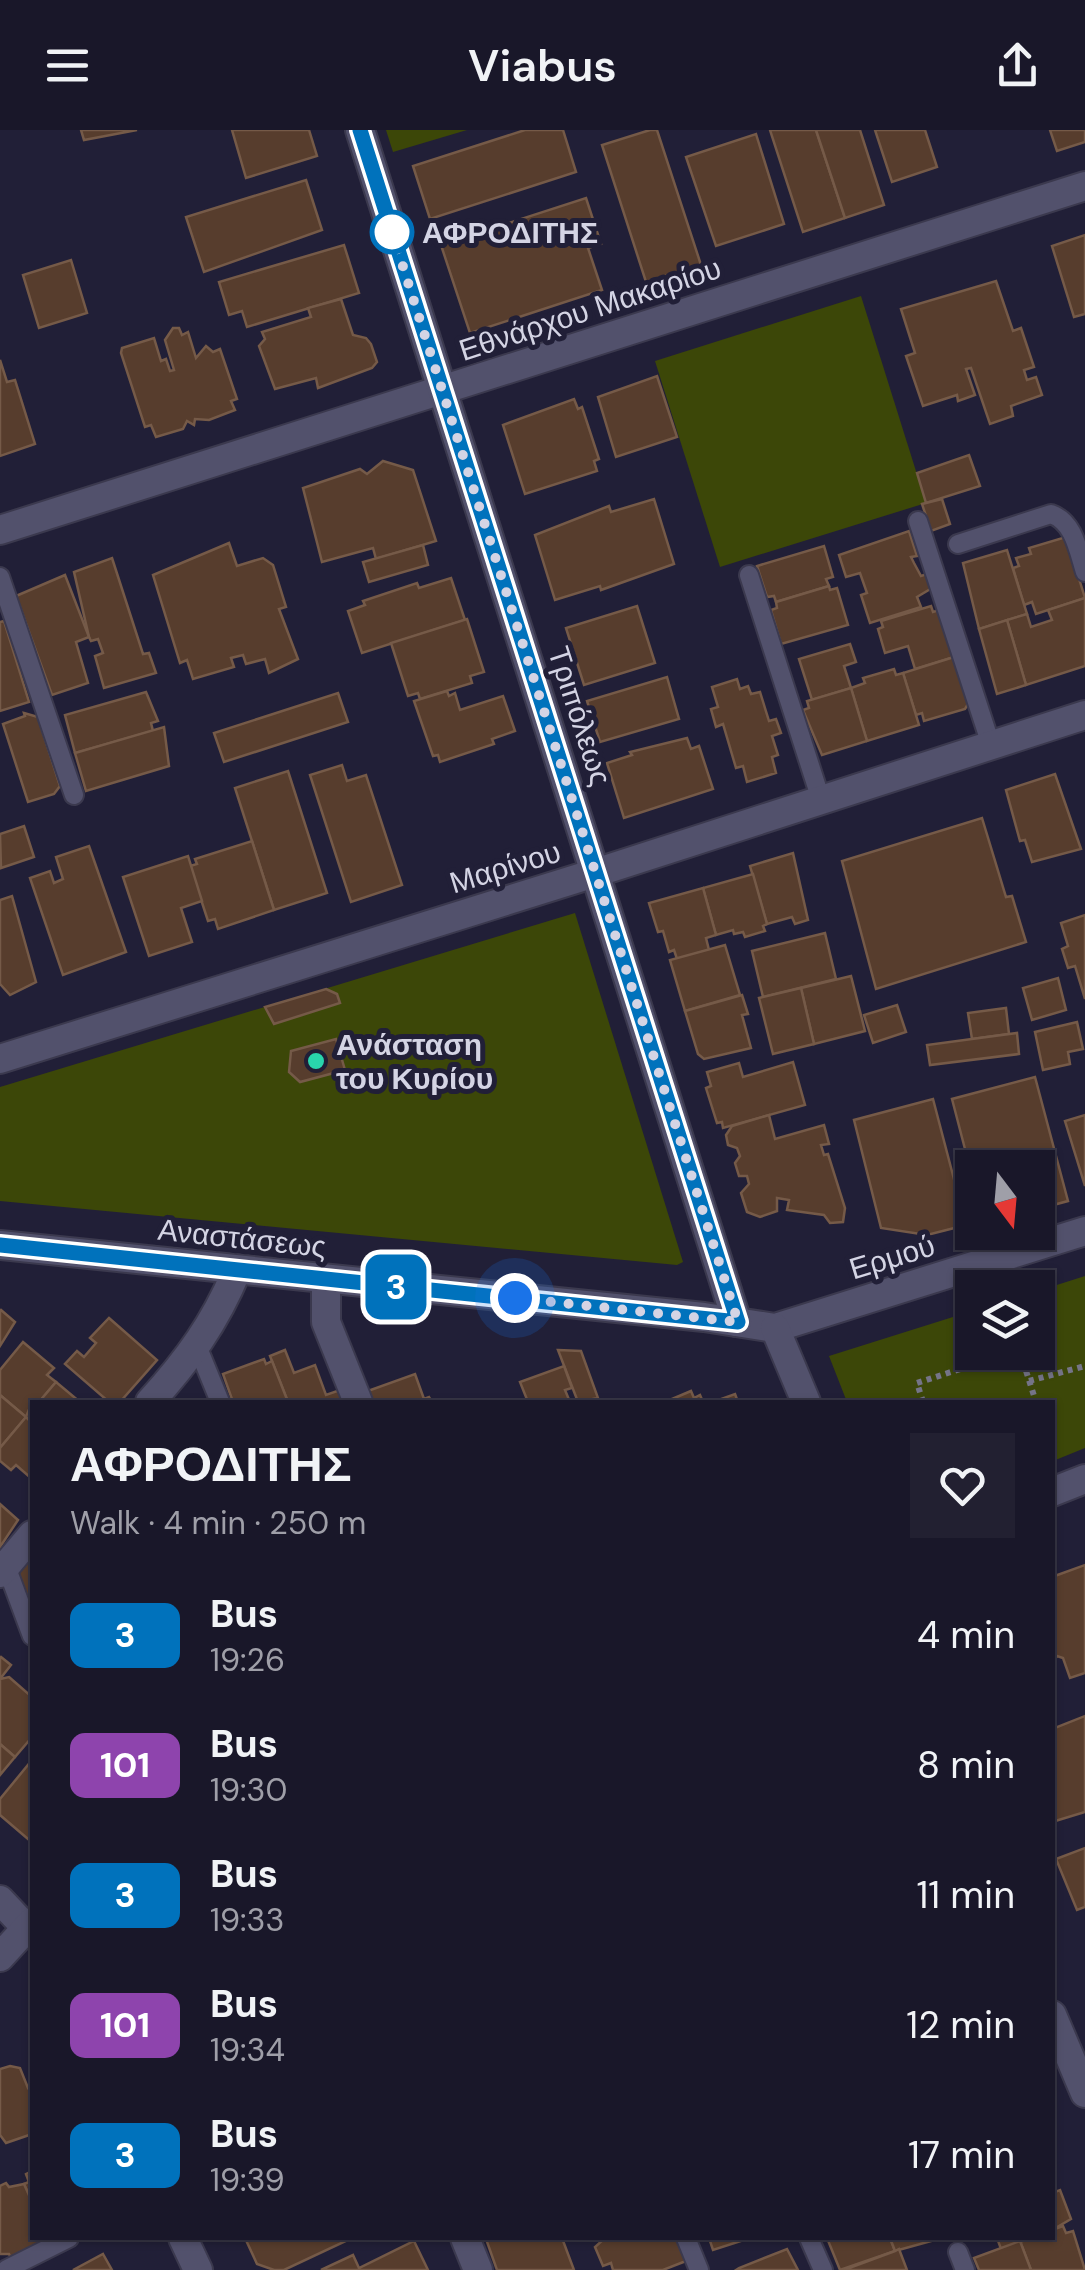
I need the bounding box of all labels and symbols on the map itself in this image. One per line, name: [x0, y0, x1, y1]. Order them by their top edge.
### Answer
marker: ΑΦΡΟΔΙΤΗΣ: [371, 211, 413, 253]
place label: ΑΦΡΟΔΙΤΗΣ: [422, 213, 598, 252]
street label: Εθνάρχου Μακαρίου: [454, 248, 726, 370]
street label: Τριπόλεως: [539, 642, 621, 790]
street label: Μαρίνου: [445, 832, 565, 902]
place label: Ανάσταση του Κυρίου: [336, 1025, 493, 1098]
marker: Ανάσταση του Κυρίου: [305, 1050, 327, 1072]
north arrow: [955, 1150, 1055, 1250]
street label: Αναστάσεως: [156, 1210, 328, 1266]
street label: Ερμού: [844, 1226, 940, 1288]
line badge: 3: [364, 1254, 428, 1320]
your location: [490, 1273, 540, 1323]

